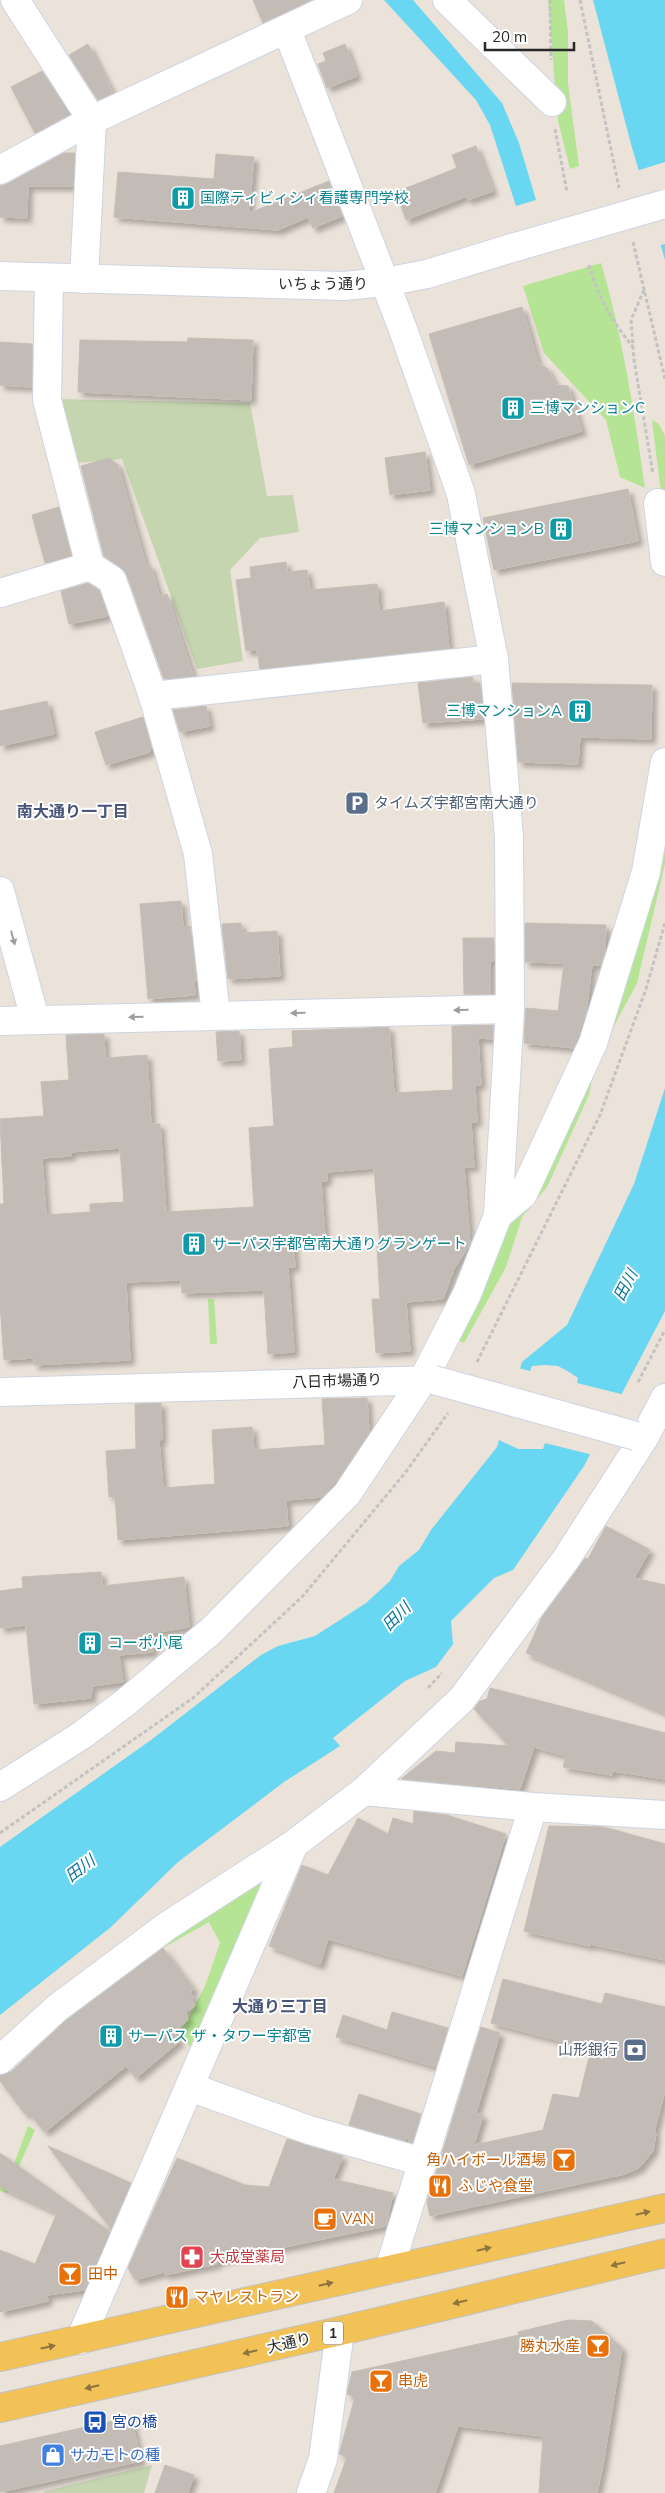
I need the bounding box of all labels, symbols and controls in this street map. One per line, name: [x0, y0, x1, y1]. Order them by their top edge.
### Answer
scale bar: [485, 20, 574, 52]
text: 20 m: [492, 27, 527, 46]
building icon: 国際ティビィシィ看護専門学校: [170, 185, 196, 211]
place label: 国際ティビィシィ看護専門学校: [200, 188, 409, 207]
street label: いちょう通り: [278, 274, 368, 293]
building icon: 三博マンションC: [500, 395, 526, 421]
place label: 三博マンションC: [530, 398, 645, 417]
building icon: 三博マンションB: [548, 516, 574, 542]
place label: 三博マンションB: [429, 519, 544, 538]
building icon: 三博マンションA: [567, 698, 593, 724]
place label: 三博マンションA: [446, 701, 562, 720]
parking icon: タイムズ宇都宮南大通り: [344, 790, 370, 816]
place label: タイムズ宇都宮南大通り: [374, 793, 539, 812]
district label: 南大通り一丁目: [17, 801, 129, 821]
one-way arrow: [9, 931, 17, 946]
one-way arrow: [453, 1006, 469, 1014]
one-way arrow: [290, 1010, 306, 1018]
one-way arrow: [128, 1013, 144, 1021]
building icon: サーパス宇都宮南大通りグランゲート: [181, 1231, 207, 1257]
place label: サーパス宇都宮南大通りグランゲート: [212, 1234, 467, 1253]
water label: 田川: [609, 1264, 642, 1304]
street label: 八日市場通り: [292, 1369, 382, 1392]
water label: 田川: [378, 1596, 416, 1634]
building icon: コーポ小尾: [77, 1630, 103, 1656]
place label: コーポ小尾: [108, 1633, 183, 1652]
water label: 田川: [61, 1849, 100, 1886]
district label: 大通り三丁目: [232, 1996, 328, 2016]
building icon: サーパス ザ・タワー宇都宮: [98, 2023, 124, 2049]
place label: サーパス ザ・タワー宇都宮: [128, 2026, 312, 2045]
bank icon: 山形銀行: [622, 2037, 648, 2063]
place label: 山形銀行: [558, 2040, 618, 2059]
bar icon: 角ハイボール酒場: [551, 2147, 577, 2173]
place label: 角ハイボール酒場: [426, 2150, 546, 2169]
restaurant icon: ふじや食堂: [427, 2173, 453, 2199]
place label: ふじや食堂: [458, 2176, 533, 2195]
cafe icon: VAN: [312, 2206, 338, 2232]
place label: VAN: [342, 2209, 374, 2228]
one-way arrow: [635, 2209, 650, 2217]
pharmacy icon: 大成堂薬局: [179, 2244, 205, 2270]
one-way arrow: [477, 2244, 493, 2252]
place label: 大成堂薬局: [210, 2247, 285, 2266]
one-way arrow: [610, 2260, 625, 2268]
bar icon: 田中: [57, 2261, 83, 2287]
place label: 田中: [88, 2264, 118, 2283]
one-way arrow: [318, 2280, 333, 2288]
restaurant icon: マヤレストラン: [164, 2284, 190, 2310]
place label: マヤレストラン: [194, 2287, 299, 2306]
one-way arrow: [452, 2298, 467, 2306]
road number: 1: [323, 2322, 343, 2344]
street label: 大通り: [265, 2328, 313, 2357]
bar icon: 勝丸水産: [585, 2333, 611, 2359]
place label: 勝丸水産: [520, 2336, 580, 2355]
one-way arrow: [40, 2343, 55, 2351]
one-way arrow: [243, 2348, 258, 2356]
bar icon: 串虎: [368, 2368, 394, 2394]
place label: 串虎: [398, 2371, 428, 2390]
one-way arrow: [84, 2383, 99, 2391]
bus stop icon: 宮の橋: [82, 2409, 108, 2435]
place label: 宮の橋: [112, 2412, 157, 2431]
shop icon: サカモトの種: [40, 2442, 66, 2468]
place label: サカモトの種: [70, 2445, 160, 2464]

